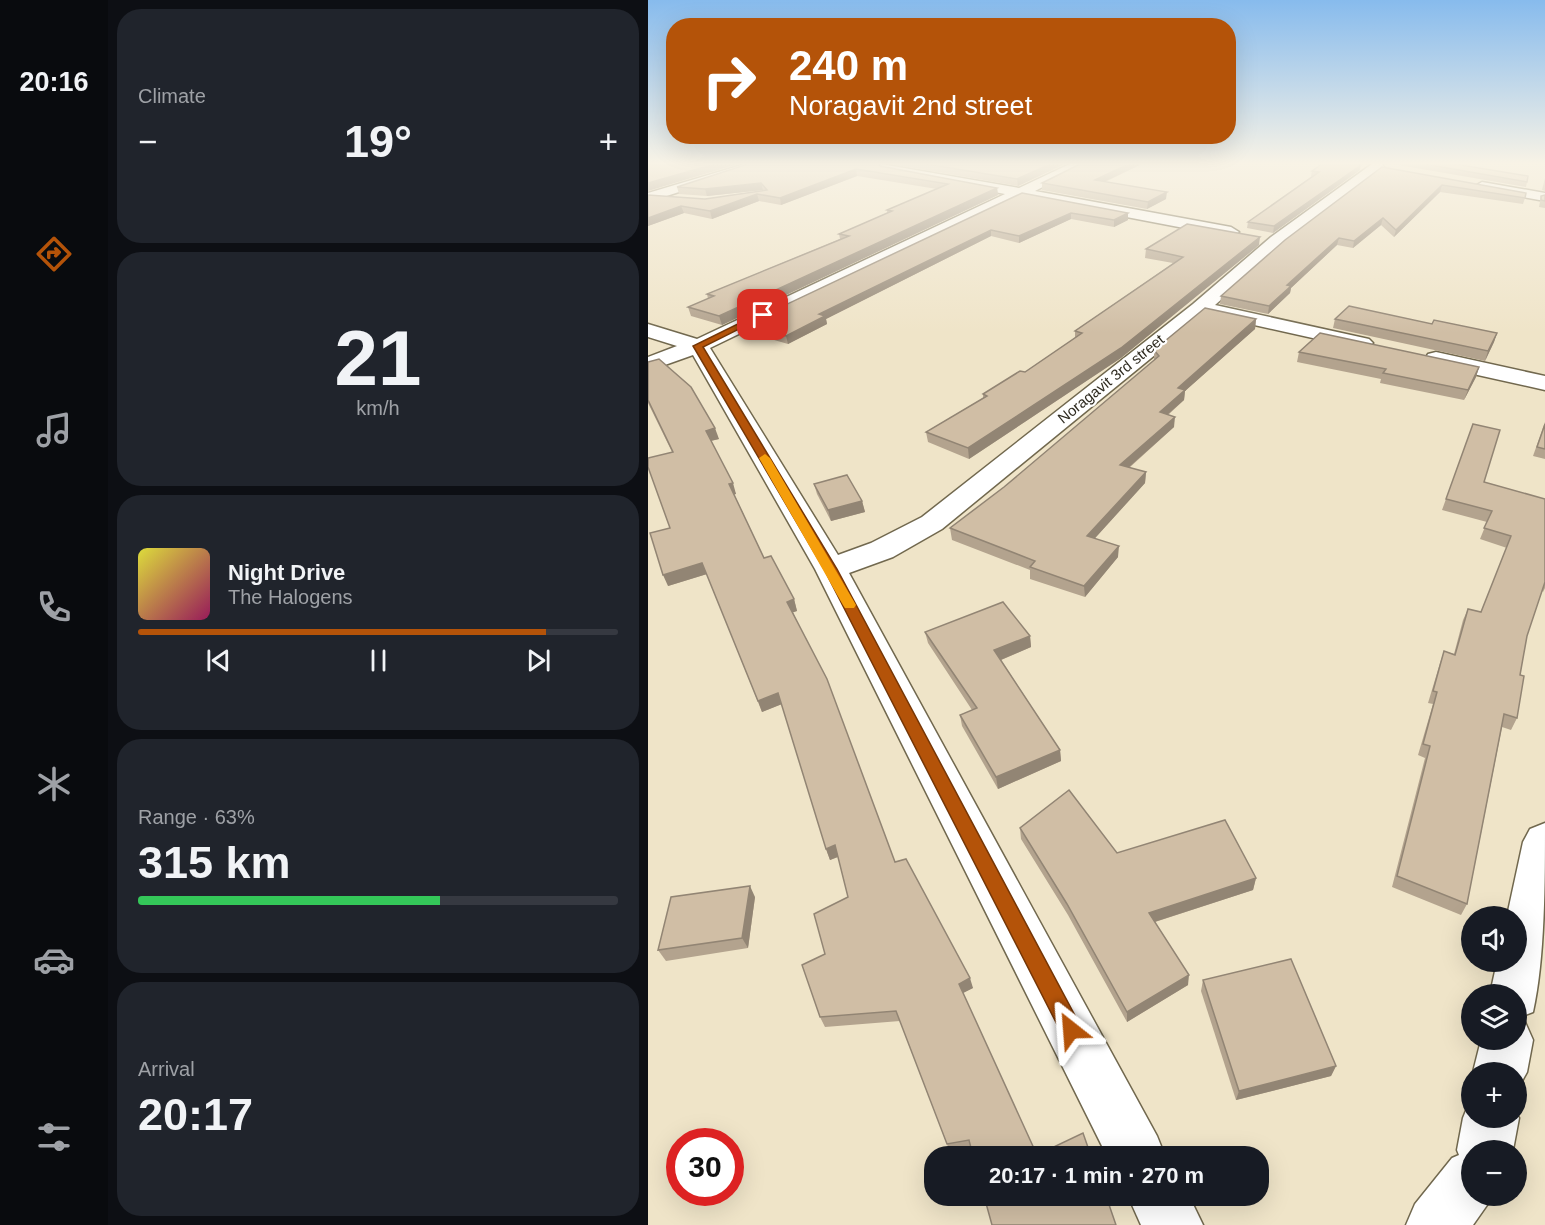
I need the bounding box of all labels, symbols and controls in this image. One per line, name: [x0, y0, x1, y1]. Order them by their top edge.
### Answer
icon: right: [690, 42, 768, 120]
text: 240 m: [789, 42, 908, 89]
text: 20:16: [19, 67, 89, 97]
text: Climate: [138, 85, 206, 107]
text: Noragavit 2nd street: [789, 91, 1032, 121]
text: 19°: [344, 116, 412, 167]
text: −: [138, 123, 157, 160]
text: +: [599, 123, 618, 160]
icon: directions: [33, 233, 75, 275]
pin: [737, 289, 788, 340]
icon: arrive: [746, 298, 779, 331]
text: 21: [335, 314, 421, 402]
street label: Noragavit 3rd street: [1054, 330, 1168, 427]
text: km/h: [356, 397, 400, 419]
icon: music: [33, 409, 75, 451]
text: Night Drive: [228, 560, 345, 585]
icon: phone: [33, 586, 75, 628]
text: The Halogens: [228, 586, 353, 608]
icon: previous: [202, 644, 235, 677]
icon: pause: [362, 644, 395, 677]
icon: next: [522, 644, 555, 677]
icon: climate: [33, 763, 75, 805]
text: Range · 63%: [138, 806, 255, 828]
text: 315 km: [138, 837, 291, 888]
map controls: [1461, 906, 1527, 1206]
button: sound: [1461, 906, 1527, 972]
icon: car: [33, 939, 75, 981]
button: layers: [1461, 984, 1527, 1050]
position arrow: [1039, 998, 1103, 1062]
text: Arrival: [138, 1058, 195, 1080]
button: +: [1461, 1062, 1527, 1128]
text: 20:17: [138, 1089, 253, 1140]
icon: filters: [33, 1116, 75, 1158]
speed limit sign: 30: [666, 1128, 744, 1206]
button: −: [1461, 1140, 1527, 1206]
text: 20:17 · 1 min · 270 m: [989, 1163, 1204, 1188]

